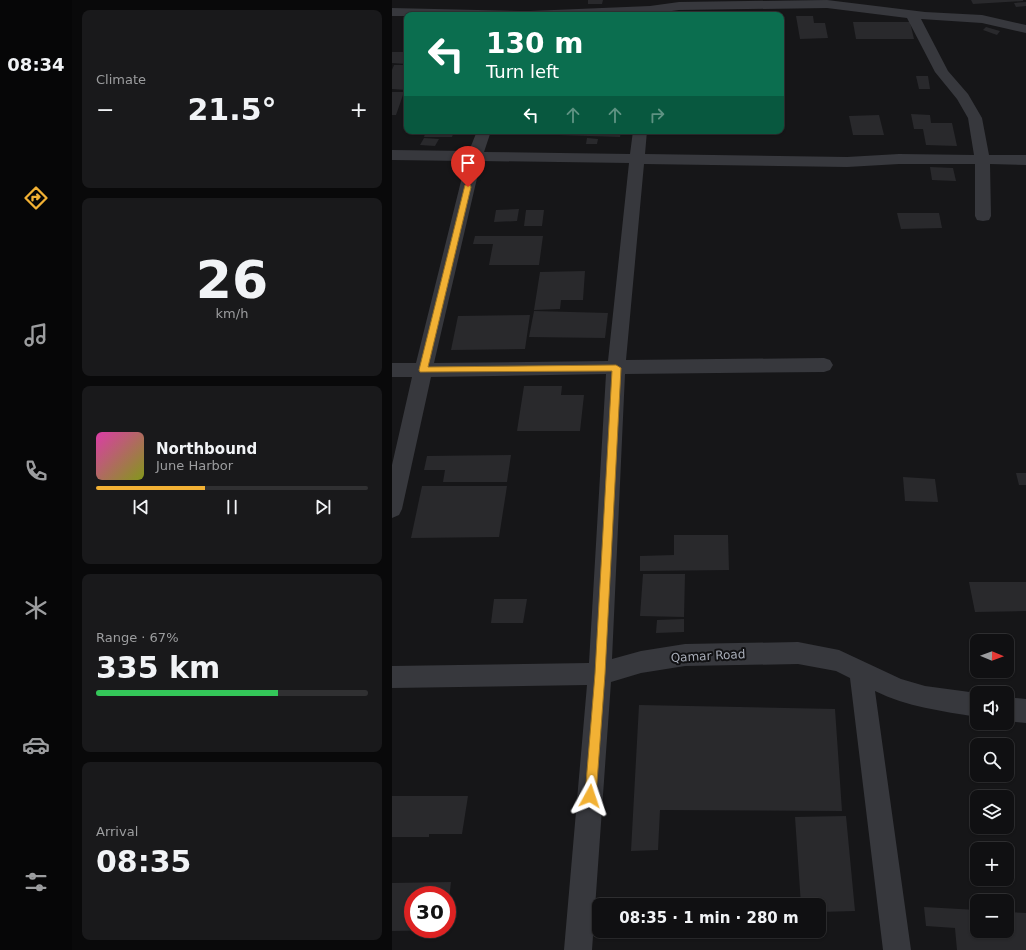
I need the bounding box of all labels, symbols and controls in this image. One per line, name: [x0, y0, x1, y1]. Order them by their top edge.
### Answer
text: 130 m: [486, 27, 583, 60]
icon: left: [420, 28, 472, 80]
text: 08:34: [7, 54, 65, 75]
text: Turn left: [486, 61, 559, 82]
text: Climate: [96, 72, 146, 87]
text: 21.5°: [187, 92, 277, 127]
text: −: [96, 97, 114, 122]
text: +: [350, 97, 368, 122]
icon: left: [520, 104, 542, 126]
icon: ahead: [562, 104, 584, 126]
icon: ahead: [604, 104, 626, 126]
icon: right: [646, 104, 668, 126]
pin: [451, 146, 485, 187]
icon: arrive: [457, 152, 479, 174]
icon: directions: [22, 184, 50, 212]
text: 26: [196, 250, 268, 310]
text: km/h: [216, 306, 248, 321]
icon: music: [22, 321, 50, 349]
text: Northbound: [156, 440, 257, 458]
icon: phone: [22, 457, 50, 485]
text: June Harbor: [156, 458, 233, 473]
icon: previous: [130, 496, 152, 518]
icon: pause: [221, 496, 243, 518]
icon: next: [312, 496, 334, 518]
icon: climate: [22, 594, 50, 622]
text: Range · 67%: [96, 630, 179, 645]
north arrow: [970, 634, 1014, 678]
map controls: [970, 634, 1014, 938]
street label: Qamar Road: [670, 647, 746, 665]
text: 335 km: [96, 650, 220, 685]
button: sound: [970, 686, 1014, 730]
icon: car: [22, 731, 50, 759]
button: search: [970, 738, 1014, 782]
position arrow: [569, 775, 611, 817]
button: layers: [970, 790, 1014, 834]
text: Arrival: [96, 824, 138, 839]
button: +: [970, 842, 1014, 886]
text: 08:35: [96, 844, 192, 879]
icon: filters: [22, 868, 50, 896]
speed limit sign: 30: [404, 886, 456, 938]
button: −: [970, 894, 1014, 938]
text: 08:35 · 1 min · 280 m: [619, 909, 799, 927]

